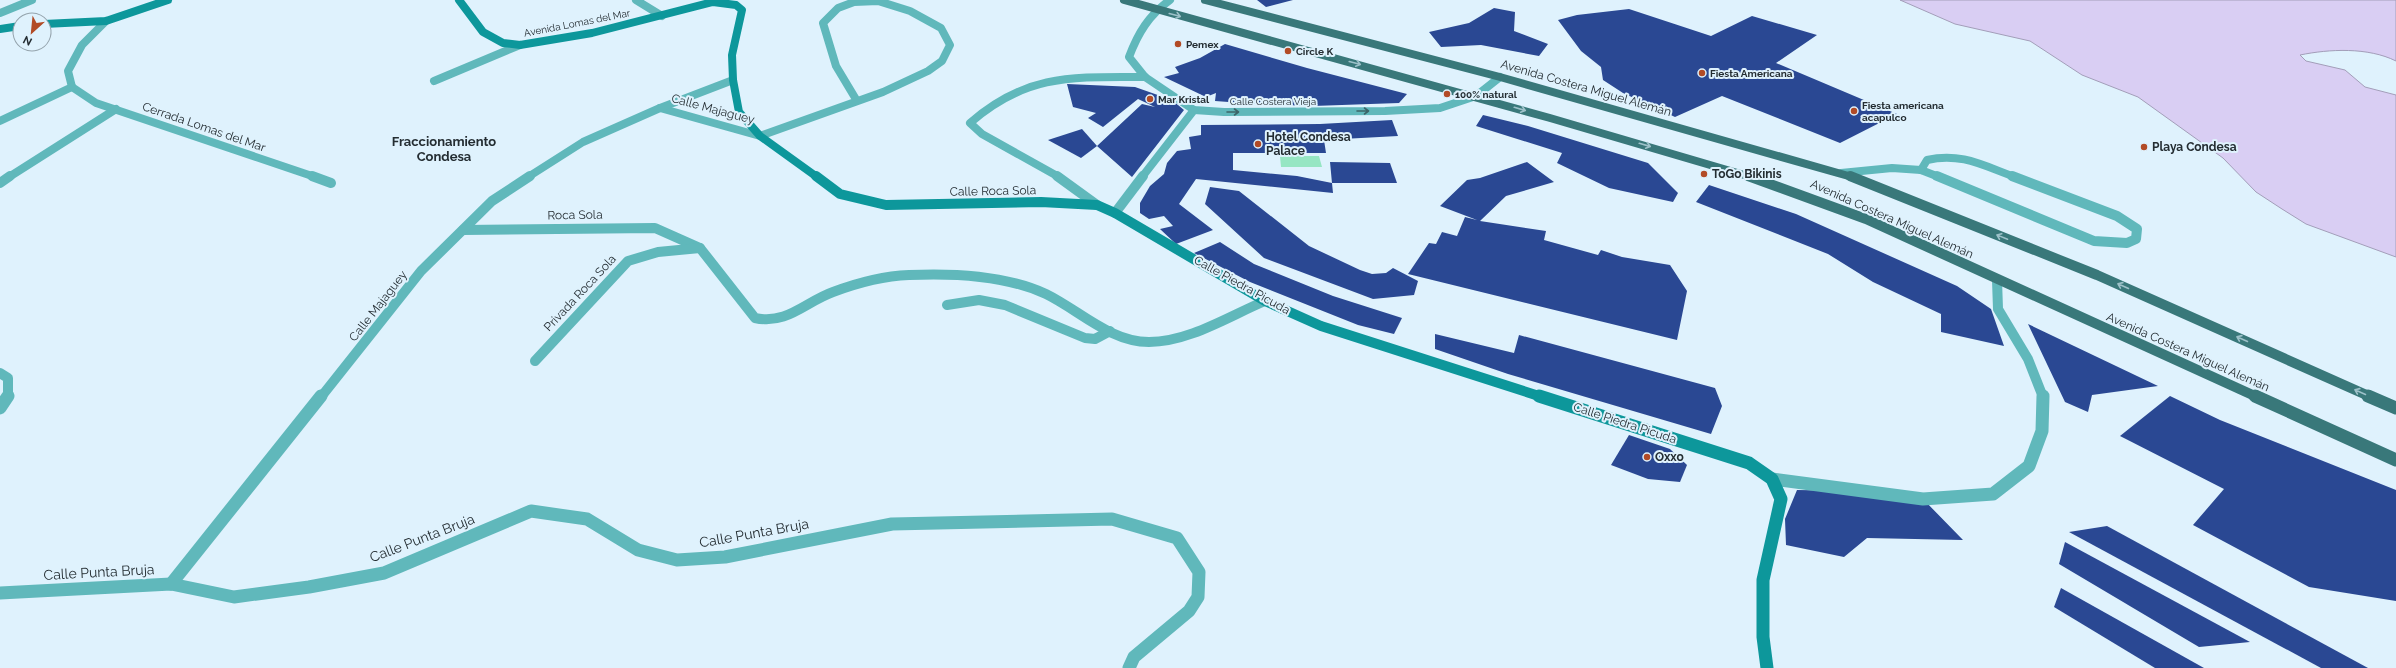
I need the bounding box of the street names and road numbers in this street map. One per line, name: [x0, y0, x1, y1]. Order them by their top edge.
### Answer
street label: Avenida Lomas del Mar: [523, 7, 632, 39]
street label: Avenida Costera Miguel Alemán: [1499, 57, 1673, 119]
street label: Calle Majaguey: [670, 91, 757, 127]
street label: Calle Costera Vieja: [1230, 96, 1316, 107]
street label: Cerrada Lomas del Mar: [141, 99, 268, 155]
street label: Avenida Costera Miguel Alemán: [1808, 177, 1976, 261]
street label: Calle Roca Sola: [950, 183, 1036, 199]
street label: Roca Sola: [547, 208, 603, 222]
street label: Privada Roca Sola: [541, 252, 619, 334]
street label: Calle Piedra Picuda: [1192, 253, 1292, 317]
street label: Calle Majaguey: [346, 268, 410, 344]
street label: Avenida Costera Miguel Alemán: [2104, 310, 2272, 394]
street label: Calle Piedra Picuda: [1572, 400, 1678, 446]
street label: Calle Punta Bruja: [367, 511, 477, 565]
street label: Calle Punta Bruja: [698, 515, 810, 551]
street label: Calle Punta Bruja: [43, 561, 155, 583]

